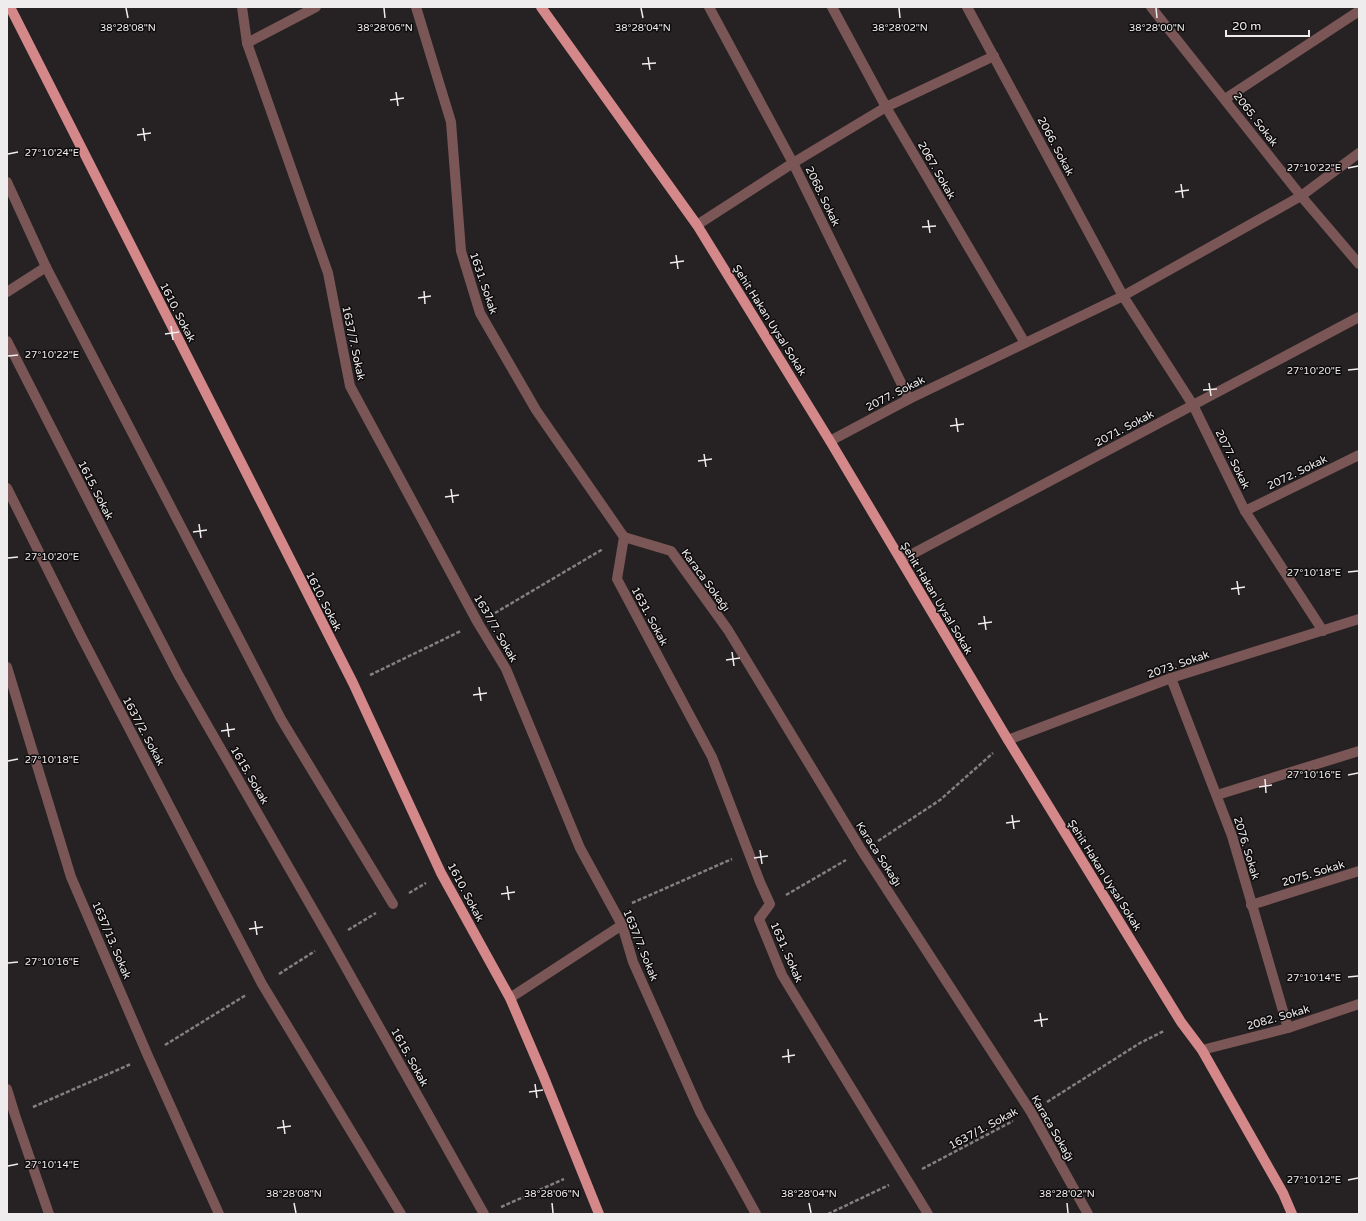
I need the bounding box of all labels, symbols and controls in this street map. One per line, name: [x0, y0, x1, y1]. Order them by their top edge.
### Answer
scale bar: [1226, 12, 1309, 38]
text: 20 m: [1232, 19, 1261, 33]
text: 38°28'08"N: [100, 22, 156, 34]
text: 38°28'06"N: [357, 22, 413, 34]
text: 38°28'04"N: [615, 22, 671, 34]
text: 38°28'02"N: [872, 22, 928, 34]
text: 38°28'00"N: [1129, 22, 1185, 34]
street label: 2065. Sokak: [1231, 90, 1281, 149]
street label: 2066. Sokak: [1035, 115, 1077, 178]
street label: 2067. Sokak: [915, 139, 958, 201]
text: 27°10'24"E: [25, 147, 79, 159]
text: 27°10'22"E: [1287, 162, 1341, 174]
street label: 2068. Sokak: [802, 164, 843, 228]
street label: 1631. Sokak: [467, 250, 500, 316]
street label: Şehit Hakan Uysal Sokak: [730, 262, 809, 378]
street label: 1610. Sokak: [157, 280, 198, 344]
street label: 1637/7. Sokak: [339, 305, 368, 382]
text: 27°10'22"E: [25, 349, 79, 361]
text: 27°10'20"E: [1287, 365, 1341, 377]
street label: 2077. Sokak: [864, 373, 927, 414]
street label: 2071. Sokak: [1093, 407, 1156, 449]
street label: 2077. Sokak: [1213, 427, 1252, 491]
street label: 2072. Sokak: [1265, 452, 1329, 493]
street label: 1615. Sokak: [75, 458, 116, 522]
street label: Şehit Hakan Uysal Sokak: [898, 540, 975, 657]
street label: Karaca Sokağı: [679, 547, 733, 614]
text: 27°10'20"E: [25, 551, 79, 563]
text: 27°10'18"E: [1287, 567, 1341, 579]
street label: 1610. Sokak: [303, 569, 344, 633]
street label: 1631. Sokak: [629, 585, 671, 648]
street label: 1637/7. Sokak: [471, 592, 520, 664]
street label: 2073. Sokak: [1145, 648, 1211, 681]
street label: 1637/2. Sokak: [120, 694, 167, 768]
street label: 1615. Sokak: [228, 744, 271, 807]
text: 27°10'18"E: [25, 754, 79, 766]
text: 27°10'16"E: [1287, 769, 1341, 781]
street label: 2076. Sokak: [1231, 815, 1262, 881]
street label: Şehit Hakan Uysal Sokak: [1065, 817, 1144, 933]
street label: Karaca Sokağı: [853, 820, 904, 889]
street label: 2075. Sokak: [1280, 858, 1346, 889]
street label: 1610. Sokak: [445, 861, 487, 924]
street label: 1637/13. Sokak: [89, 899, 134, 981]
street label: 1637/7. Sokak: [620, 908, 661, 983]
street label: 1631. Sokak: [767, 920, 806, 984]
text: 27°10'16"E: [25, 956, 79, 968]
text: 27°10'14"E: [1287, 972, 1341, 984]
street label: 2082. Sokak: [1245, 1002, 1311, 1033]
street label: 1615. Sokak: [388, 1026, 431, 1089]
street label: Karaca Sokağı: [1028, 1093, 1077, 1164]
street label: 1637/1. Sokak: [946, 1105, 1020, 1152]
text: 27°10'14"E: [25, 1159, 79, 1171]
text: 27°10'12"E: [1287, 1174, 1341, 1186]
text: 38°28'08"N: [266, 1188, 322, 1200]
text: 38°28'06"N: [524, 1188, 580, 1200]
text: 38°28'04"N: [781, 1188, 837, 1200]
text: 38°28'02"N: [1039, 1188, 1095, 1200]

